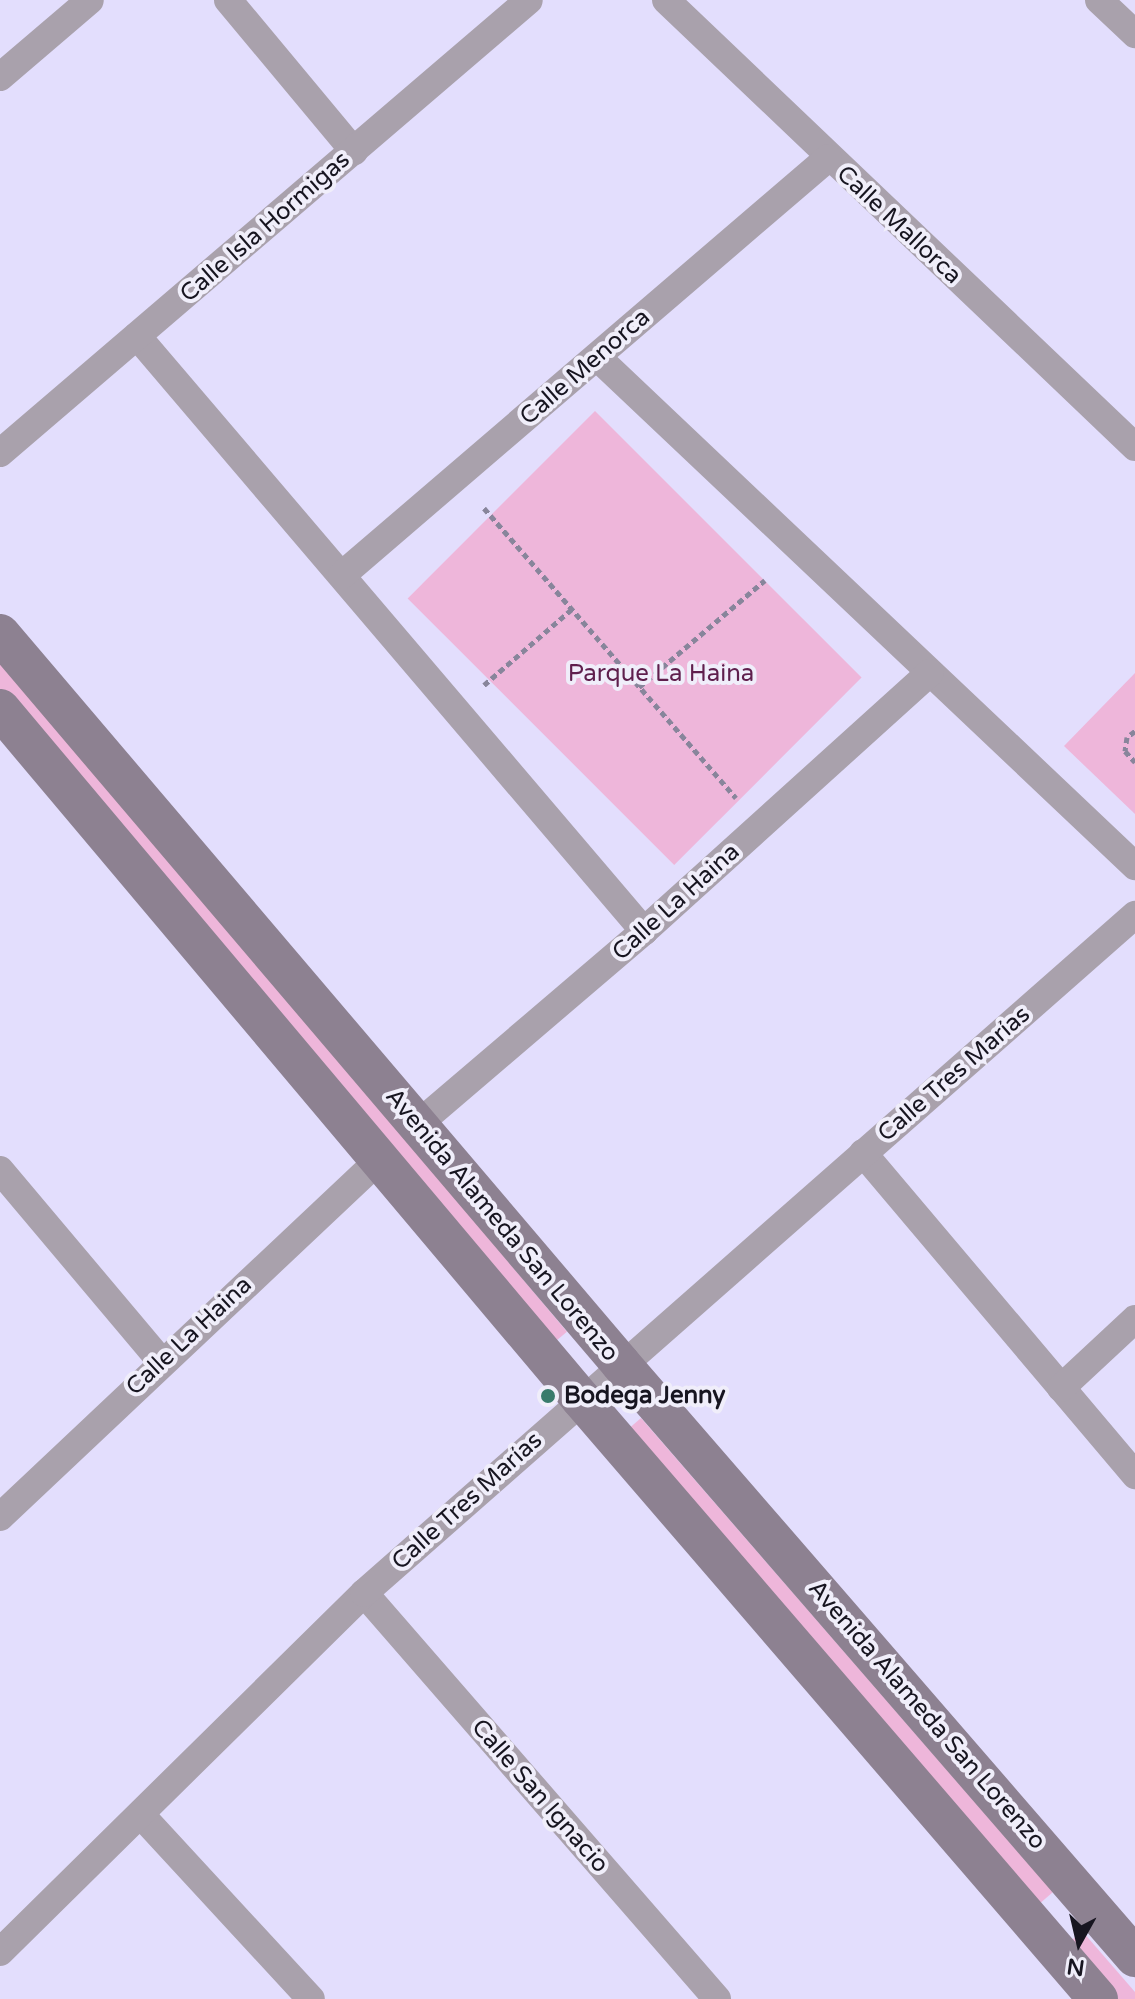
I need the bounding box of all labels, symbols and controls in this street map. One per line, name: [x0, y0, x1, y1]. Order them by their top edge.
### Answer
street label: Calle Isla Hormigas: [174, 145, 356, 309]
street label: Calle Mallorca: [831, 160, 967, 290]
street label: Calle Menorca: [514, 303, 656, 431]
park label: Parque La Haina: [568, 660, 754, 688]
street label: Calle La Haina: [606, 837, 746, 967]
street label: Calle Tres Marías: [872, 1000, 1036, 1148]
street label: Avenida Alameda San Lorenzo: [379, 1083, 625, 1367]
street label: Calle La Haina: [120, 1271, 258, 1401]
place label: Bodega Jenny: [564, 1382, 725, 1410]
marker: Bodega Jenny: [539, 1387, 557, 1405]
street label: Calle Tres Marías: [386, 1426, 548, 1576]
street label: Avenida Alameda San Lorenzo: [802, 1574, 1052, 1856]
street label: Calle San Ignacio: [465, 1713, 615, 1879]
north arrow: [1039, 1903, 1119, 1983]
text: N: [1065, 1953, 1086, 1981]

